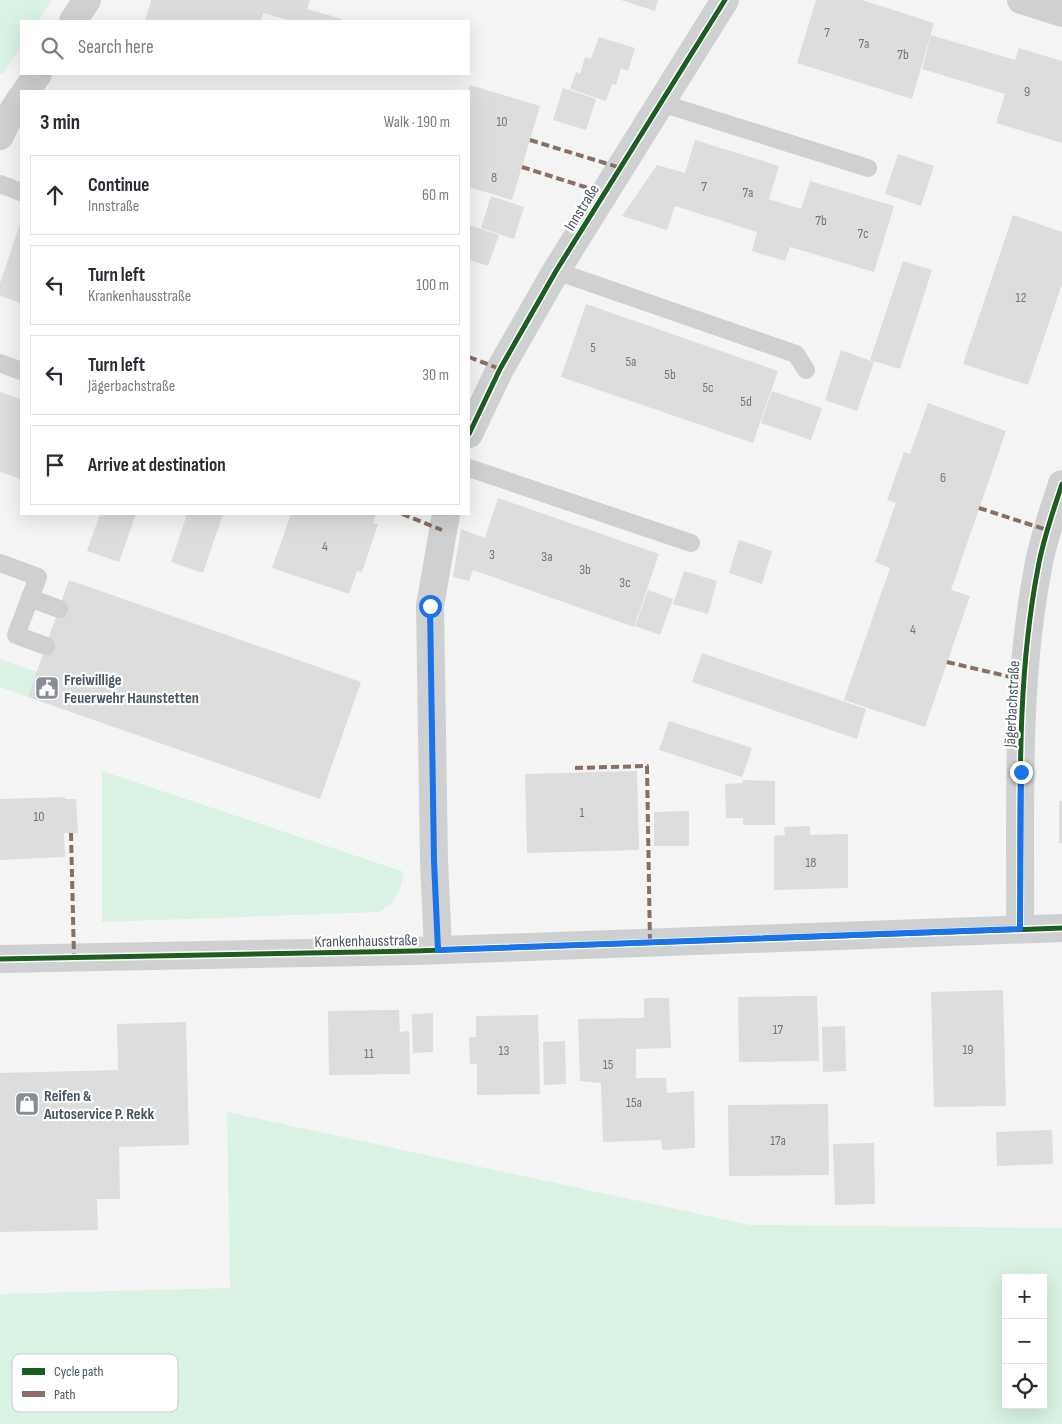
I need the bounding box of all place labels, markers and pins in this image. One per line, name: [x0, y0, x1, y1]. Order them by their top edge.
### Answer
place label: Freiwillige Feuerwehr Haunstetten: [64, 671, 199, 708]
public building icon: Freiwillige Feuerwehr Haunstetten: [34, 675, 60, 701]
place label: Reifen & Autoservice P. Rekk: [43, 1087, 154, 1124]
shop icon: Reifen & Autoservice P. Rekk: [14, 1091, 40, 1117]

